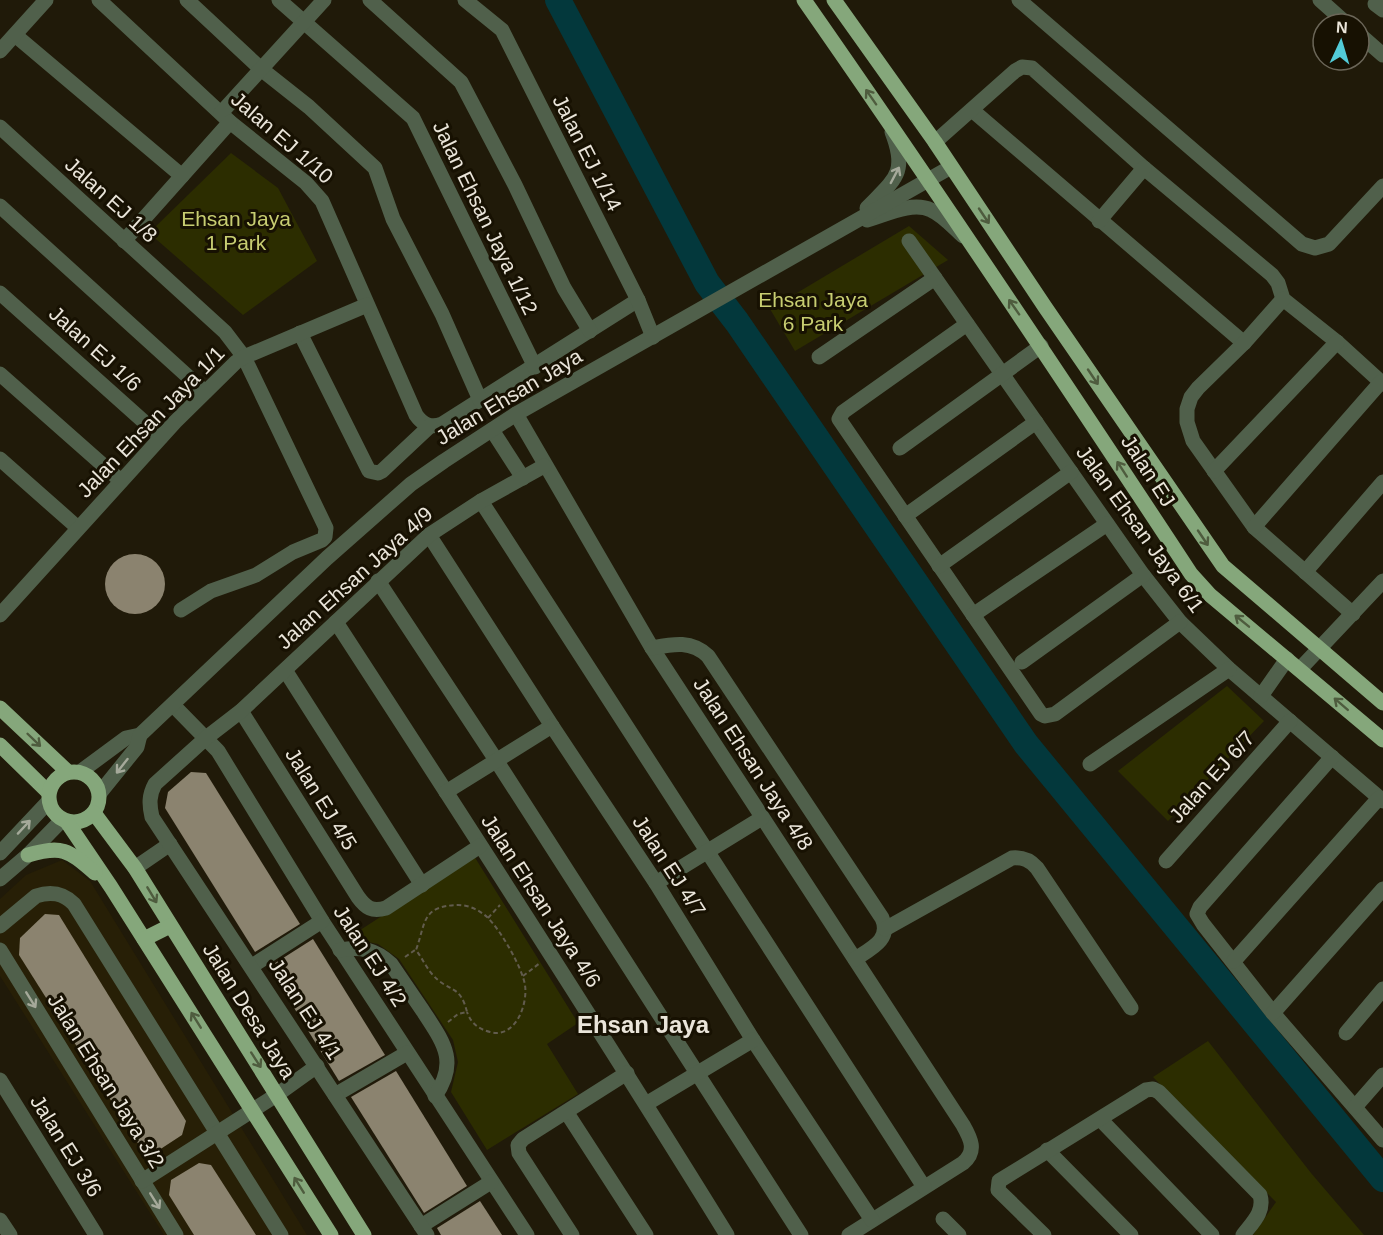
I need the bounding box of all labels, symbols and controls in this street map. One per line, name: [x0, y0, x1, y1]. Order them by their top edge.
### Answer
north arrow: [1311, 12, 1371, 72]
text: N: [1336, 19, 1348, 36]
street label: Jalan EJ 1/10: [227, 87, 338, 188]
one-way arrow: [865, 89, 877, 106]
street label: Jalan EJ 1/14: [548, 91, 627, 215]
street label: Jalan Ehsan Jaya 1/12: [429, 117, 542, 318]
street label: Jalan EJ 1/8: [61, 152, 162, 247]
one-way arrow: [889, 166, 901, 184]
park label: Ehsan Jaya 1 Park: [181, 207, 291, 254]
one-way arrow: [977, 207, 990, 224]
park label: Ehsan Jaya 6 Park: [758, 288, 868, 335]
one-way arrow: [1008, 300, 1020, 316]
street label: Jalan EJ 1/6: [45, 301, 146, 396]
street label: Jalan Ehsan Jaya 1/1: [73, 341, 229, 502]
street label: Jalan Ehsan Jaya: [432, 344, 586, 449]
one-way arrow: [1087, 369, 1099, 385]
street label: Jalan EJ: [1117, 431, 1180, 511]
street label: Jalan Ehsan Jaya 6/1: [1072, 441, 1209, 617]
one-way arrow: [1116, 461, 1129, 478]
street label: Jalan Ehsan Jaya 4/9: [272, 502, 437, 653]
one-way arrow: [1197, 529, 1209, 546]
one-way arrow: [1234, 615, 1250, 628]
street label: Jalan Ehsan Jaya 4/8: [689, 673, 818, 854]
one-way arrow: [1333, 698, 1349, 711]
street label: Jalan EJ 6/7: [1164, 726, 1259, 827]
one-way arrow: [26, 733, 41, 747]
street label: Jalan EJ 4/5: [281, 744, 362, 854]
one-way arrow: [116, 757, 129, 773]
street label: Jalan Ehsan Jaya 4/6: [477, 810, 606, 991]
street label: Jalan EJ 4/7: [628, 811, 711, 920]
one-way arrow: [17, 820, 31, 835]
one-way arrow: [146, 886, 158, 903]
street label: Jalan EJ 4/2: [329, 901, 412, 1010]
street label: Jalan Desa Jaya: [199, 939, 300, 1083]
street label: Jalan EJ 4/1: [264, 954, 347, 1063]
street label: Jalan Ehsan Jaya 3/2: [43, 989, 169, 1172]
one-way arrow: [24, 991, 37, 1008]
district label: Ehsan Jaya: [577, 1011, 710, 1038]
one-way arrow: [189, 1012, 202, 1029]
one-way arrow: [250, 1051, 262, 1068]
street label: Jalan EJ 3/6: [26, 1091, 107, 1201]
one-way arrow: [293, 1177, 306, 1194]
one-way arrow: [149, 1192, 161, 1209]

